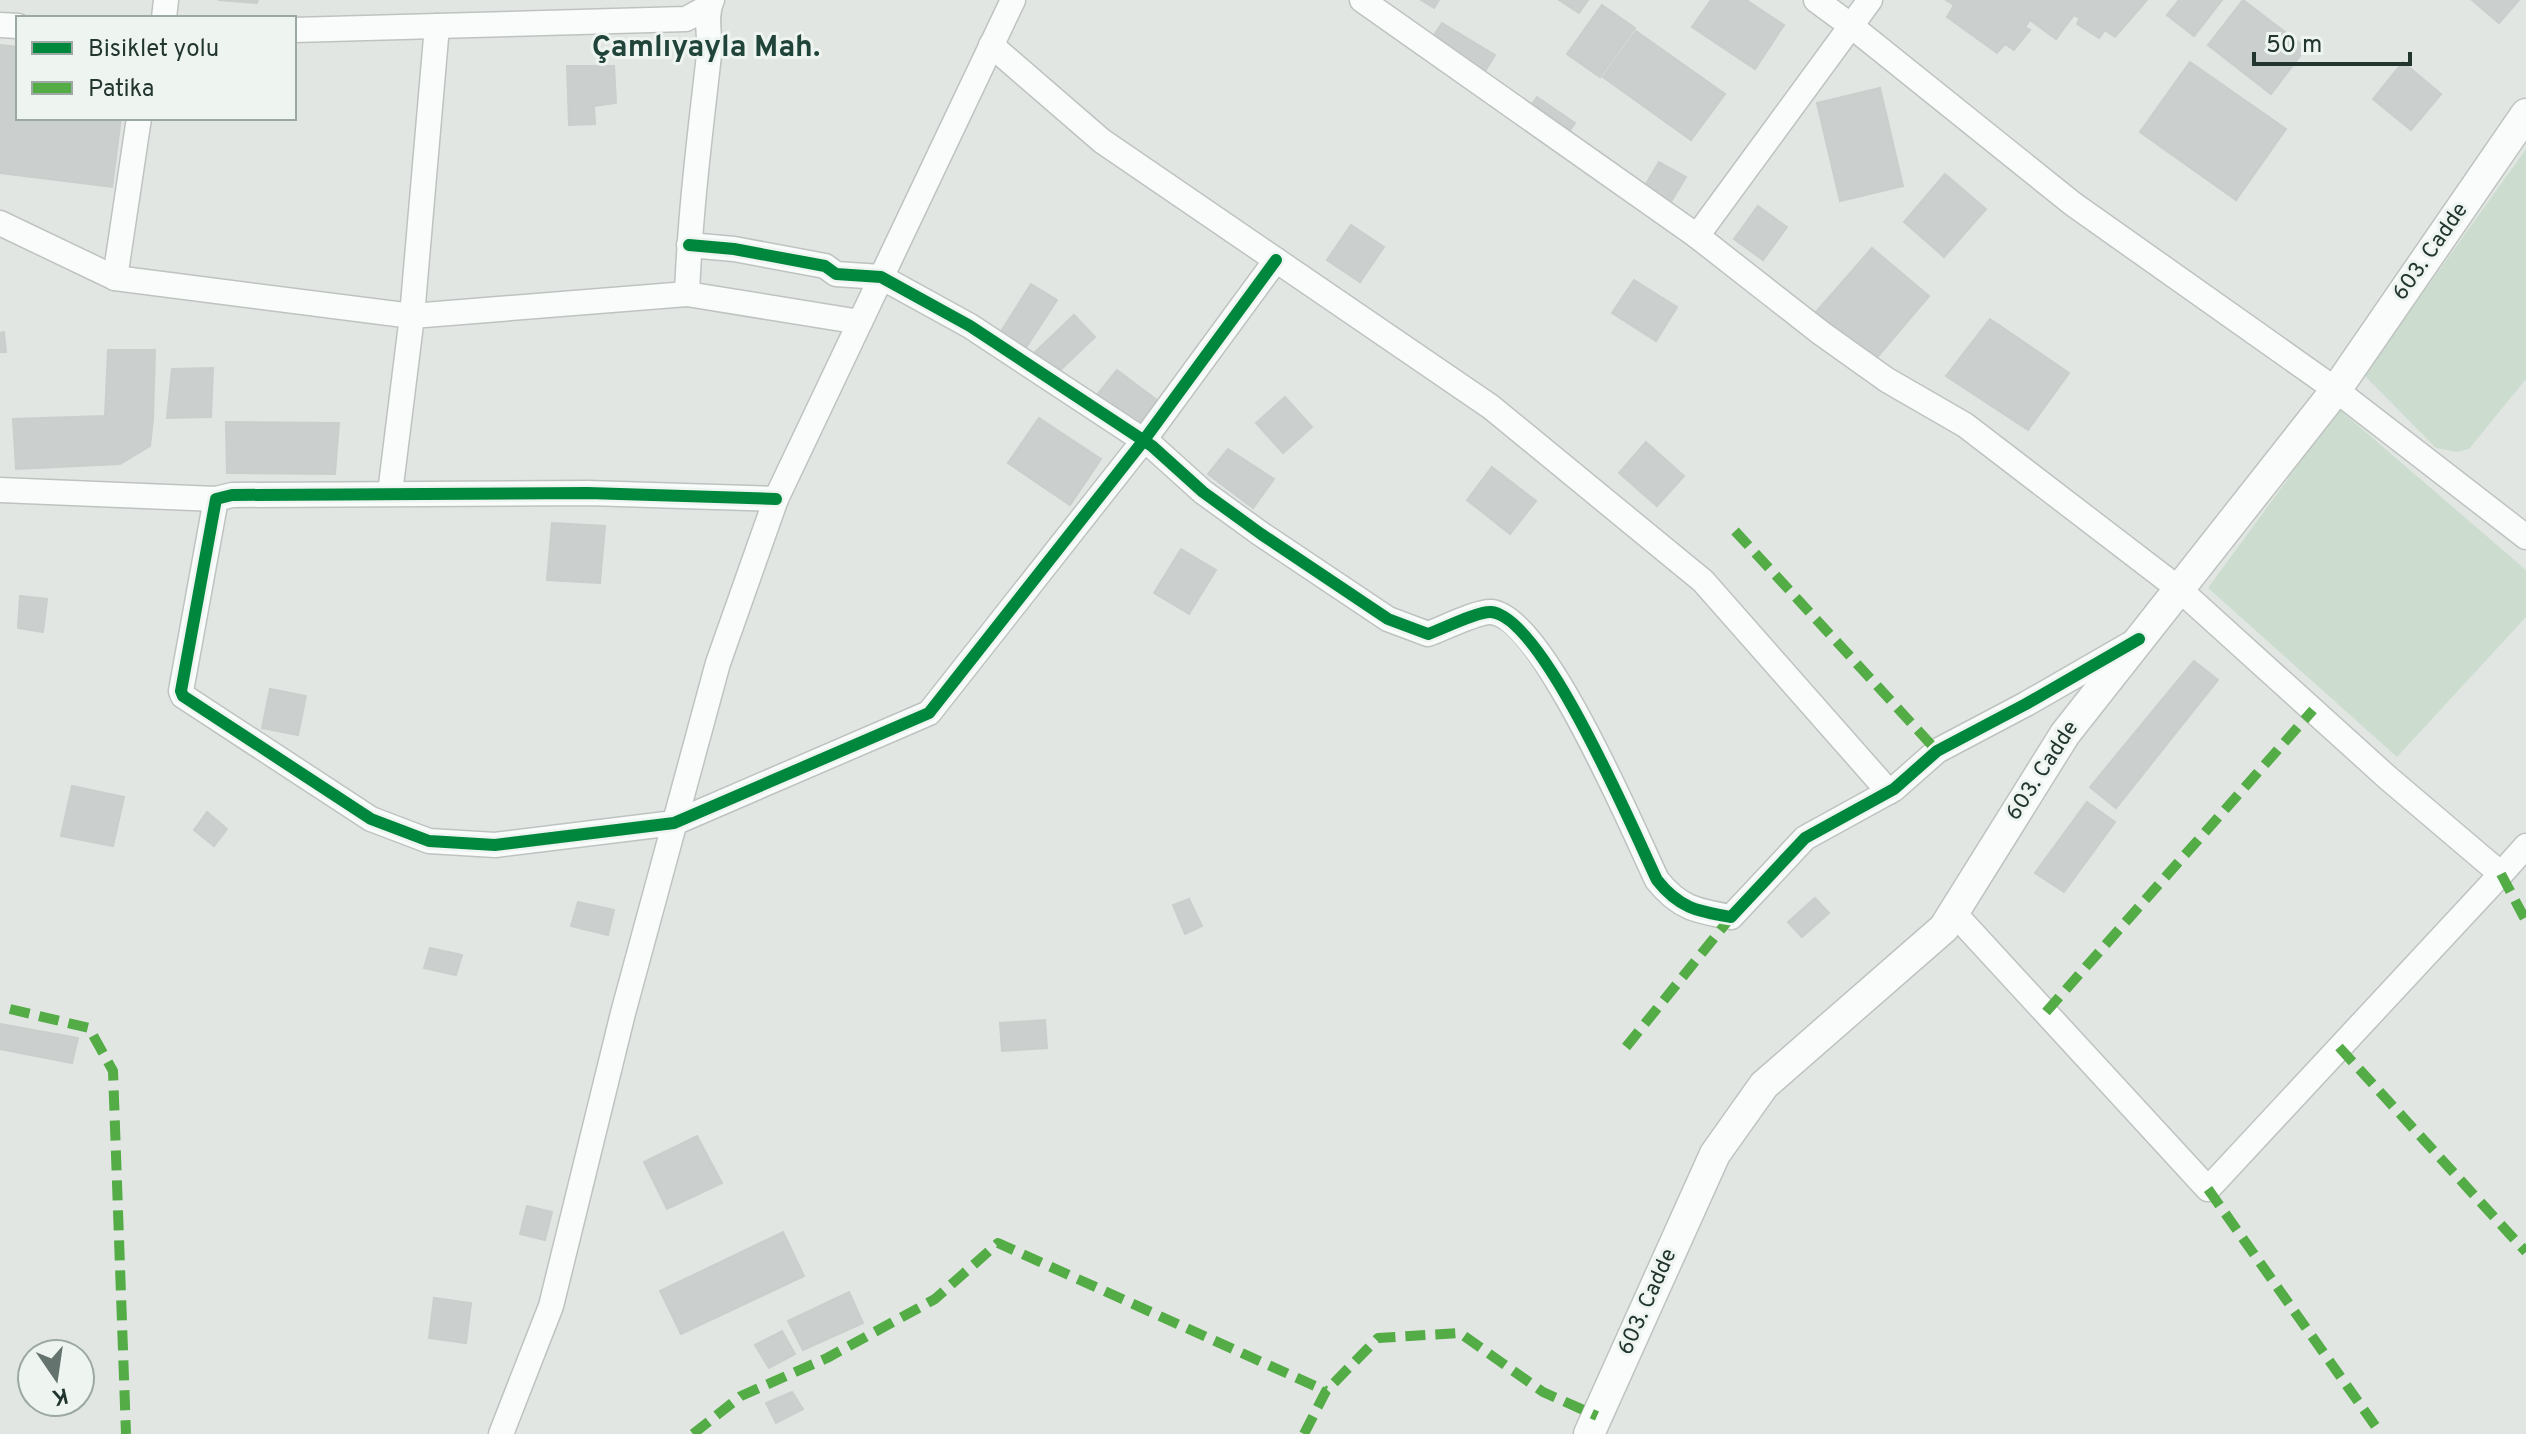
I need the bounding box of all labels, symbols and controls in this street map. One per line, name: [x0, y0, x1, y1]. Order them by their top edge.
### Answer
legend: [16, 16, 296, 120]
scale bar: [2254, 16, 2410, 66]
district label: Çamlıyayla Mah.: [592, 30, 820, 67]
text: 50 m: [2266, 31, 2322, 61]
text: Bisiklet yolu: [88, 35, 219, 65]
text: Patika: [88, 75, 154, 105]
street label: 603. Cadde: [2387, 198, 2475, 306]
street label: 603. Cadde: [2001, 716, 2085, 826]
street label: 603. Cadde: [1613, 1245, 1683, 1359]
north arrow: [16, 1338, 96, 1418]
text: K: [49, 1380, 71, 1410]

